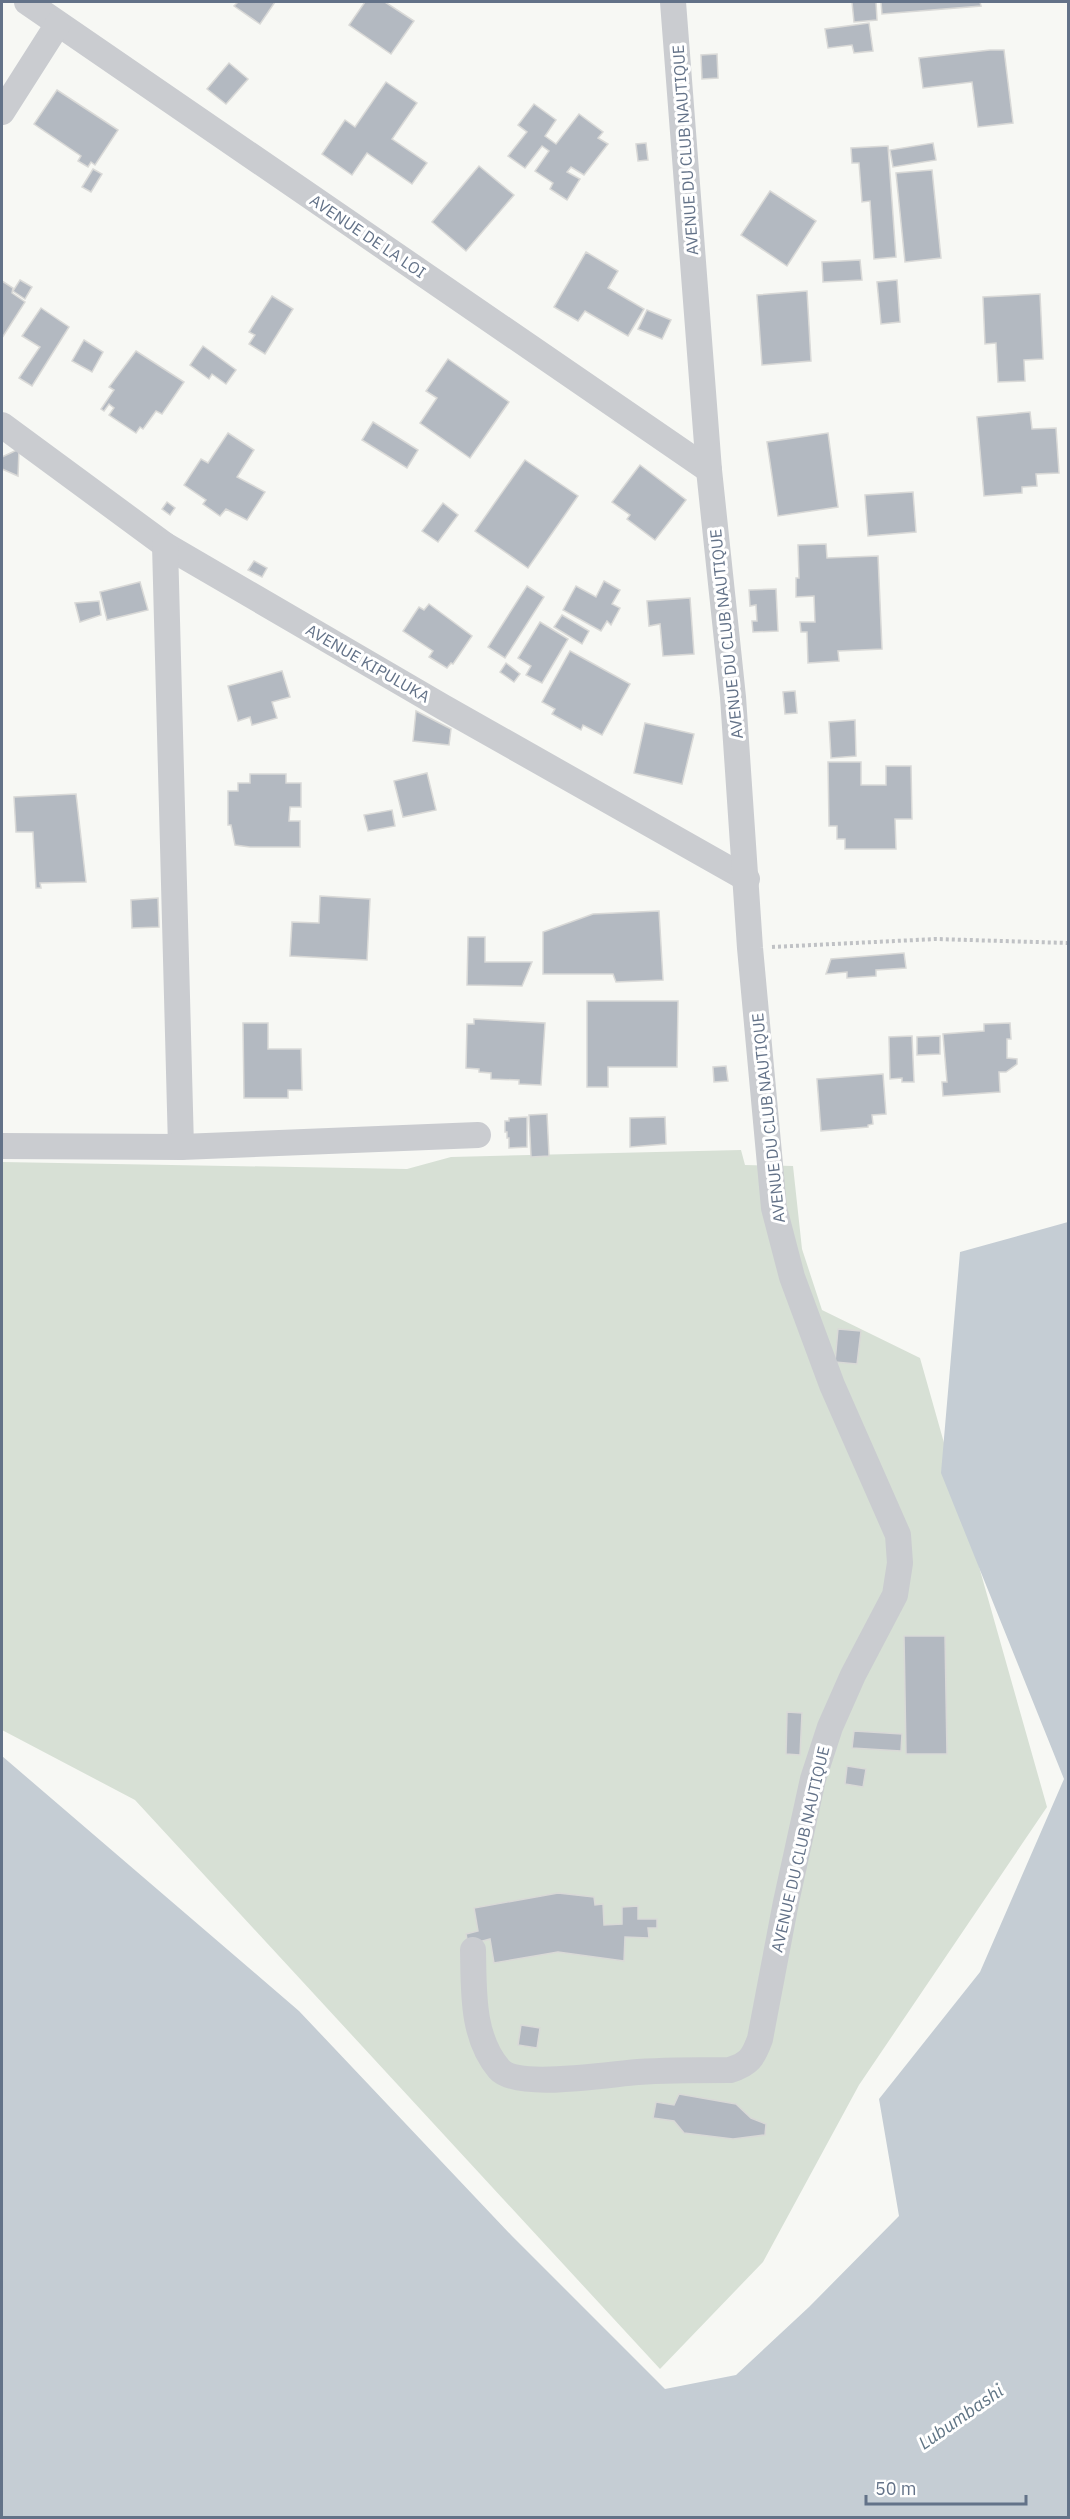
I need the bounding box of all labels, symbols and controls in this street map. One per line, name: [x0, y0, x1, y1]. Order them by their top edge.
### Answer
street label: AVENUE DU CLUB NAUTIQUE: [668, 44, 702, 256]
street label: AVENUE DE LA LOI: [306, 190, 430, 282]
street label: AVENUE DU CLUB NAUTIQUE: [705, 528, 747, 740]
street label: AVENUE KIPULUKA: [302, 619, 434, 707]
street label: AVENUE DU CLUB NAUTIQUE: [747, 1012, 789, 1224]
street label: AVENUE DU CLUB NAUTIQUE: [767, 1744, 833, 1954]
water label: Lubumbashi: [914, 2379, 1008, 2454]
scale bar: [866, 2468, 1026, 2506]
text: 50 m: [875, 2477, 917, 2500]

